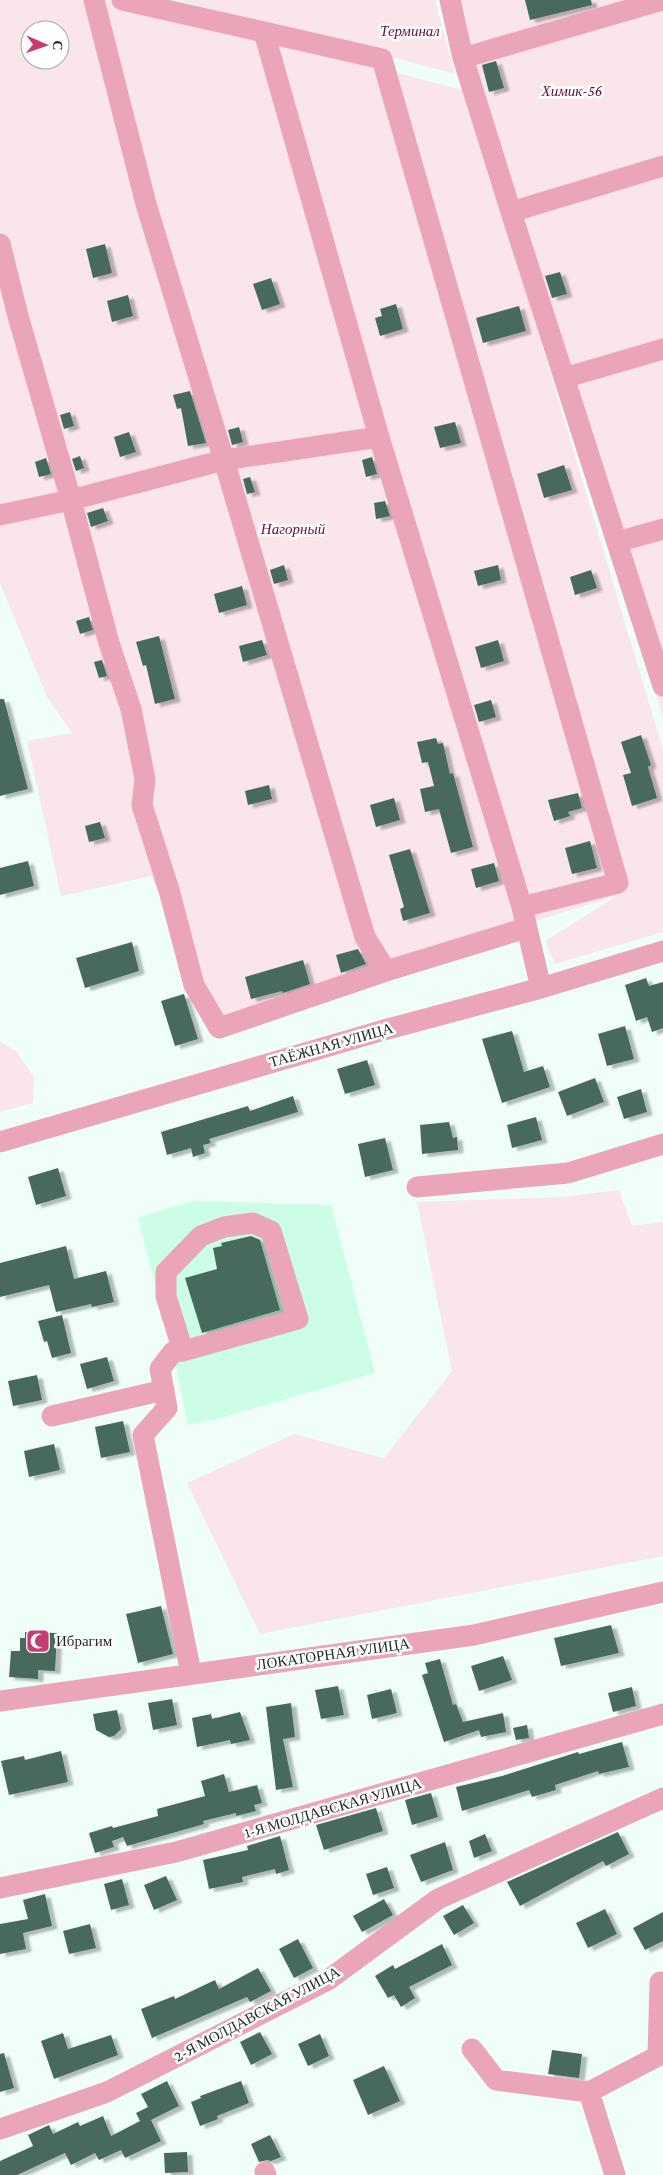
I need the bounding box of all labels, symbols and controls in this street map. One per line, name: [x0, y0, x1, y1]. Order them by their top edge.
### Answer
north arrow: [20, 20, 70, 70]
park label: Терминал: [380, 23, 440, 39]
text: С: [50, 40, 66, 51]
park label: Химик-56: [541, 83, 603, 99]
park label: Нагорный: [260, 521, 326, 537]
street label: ТАЁЖНАЯ УЛИЦА: [267, 1020, 395, 1070]
mosque icon: Ибрагим: [25, 1628, 51, 1654]
place label: Ибрагим: [56, 1633, 113, 1649]
street label: ЛОКАТОРНАЯ УЛИЦА: [255, 1635, 411, 1673]
street label: 1-Я МОЛДАВСКАЯ УЛИЦА: [243, 1775, 423, 1841]
street label: 2-Я МОЛДАВСКАЯ УЛИЦА: [171, 1963, 343, 2065]

